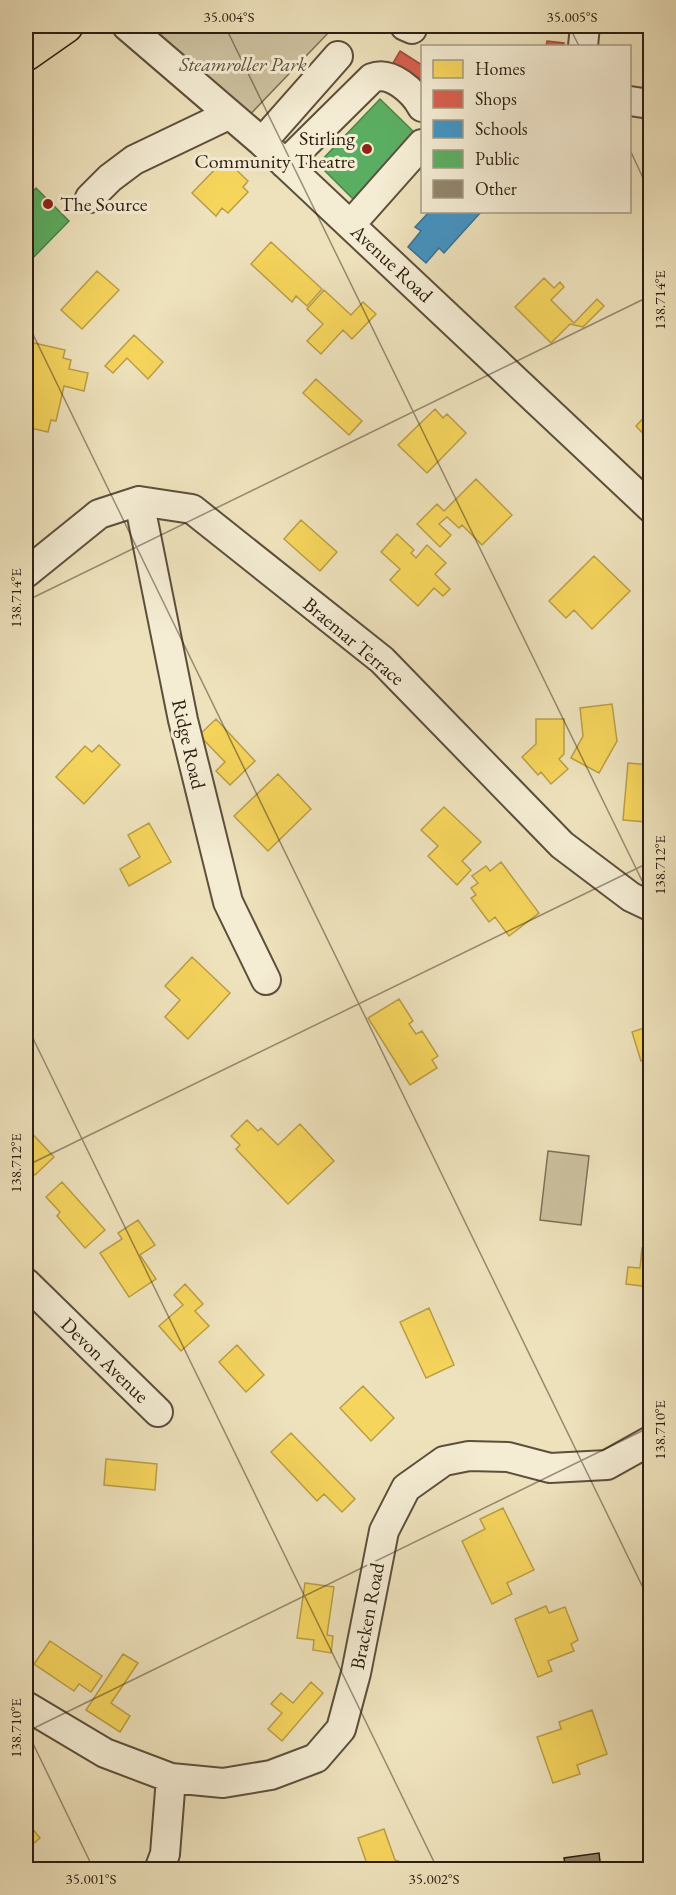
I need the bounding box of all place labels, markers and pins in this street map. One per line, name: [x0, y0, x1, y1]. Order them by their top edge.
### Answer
place label: Stirling Community Theatre: [195, 125, 355, 174]
marker: Stirling Community Theatre: [360, 142, 374, 156]
place label: The Source: [60, 191, 148, 217]
marker: The Source: [41, 197, 55, 211]

